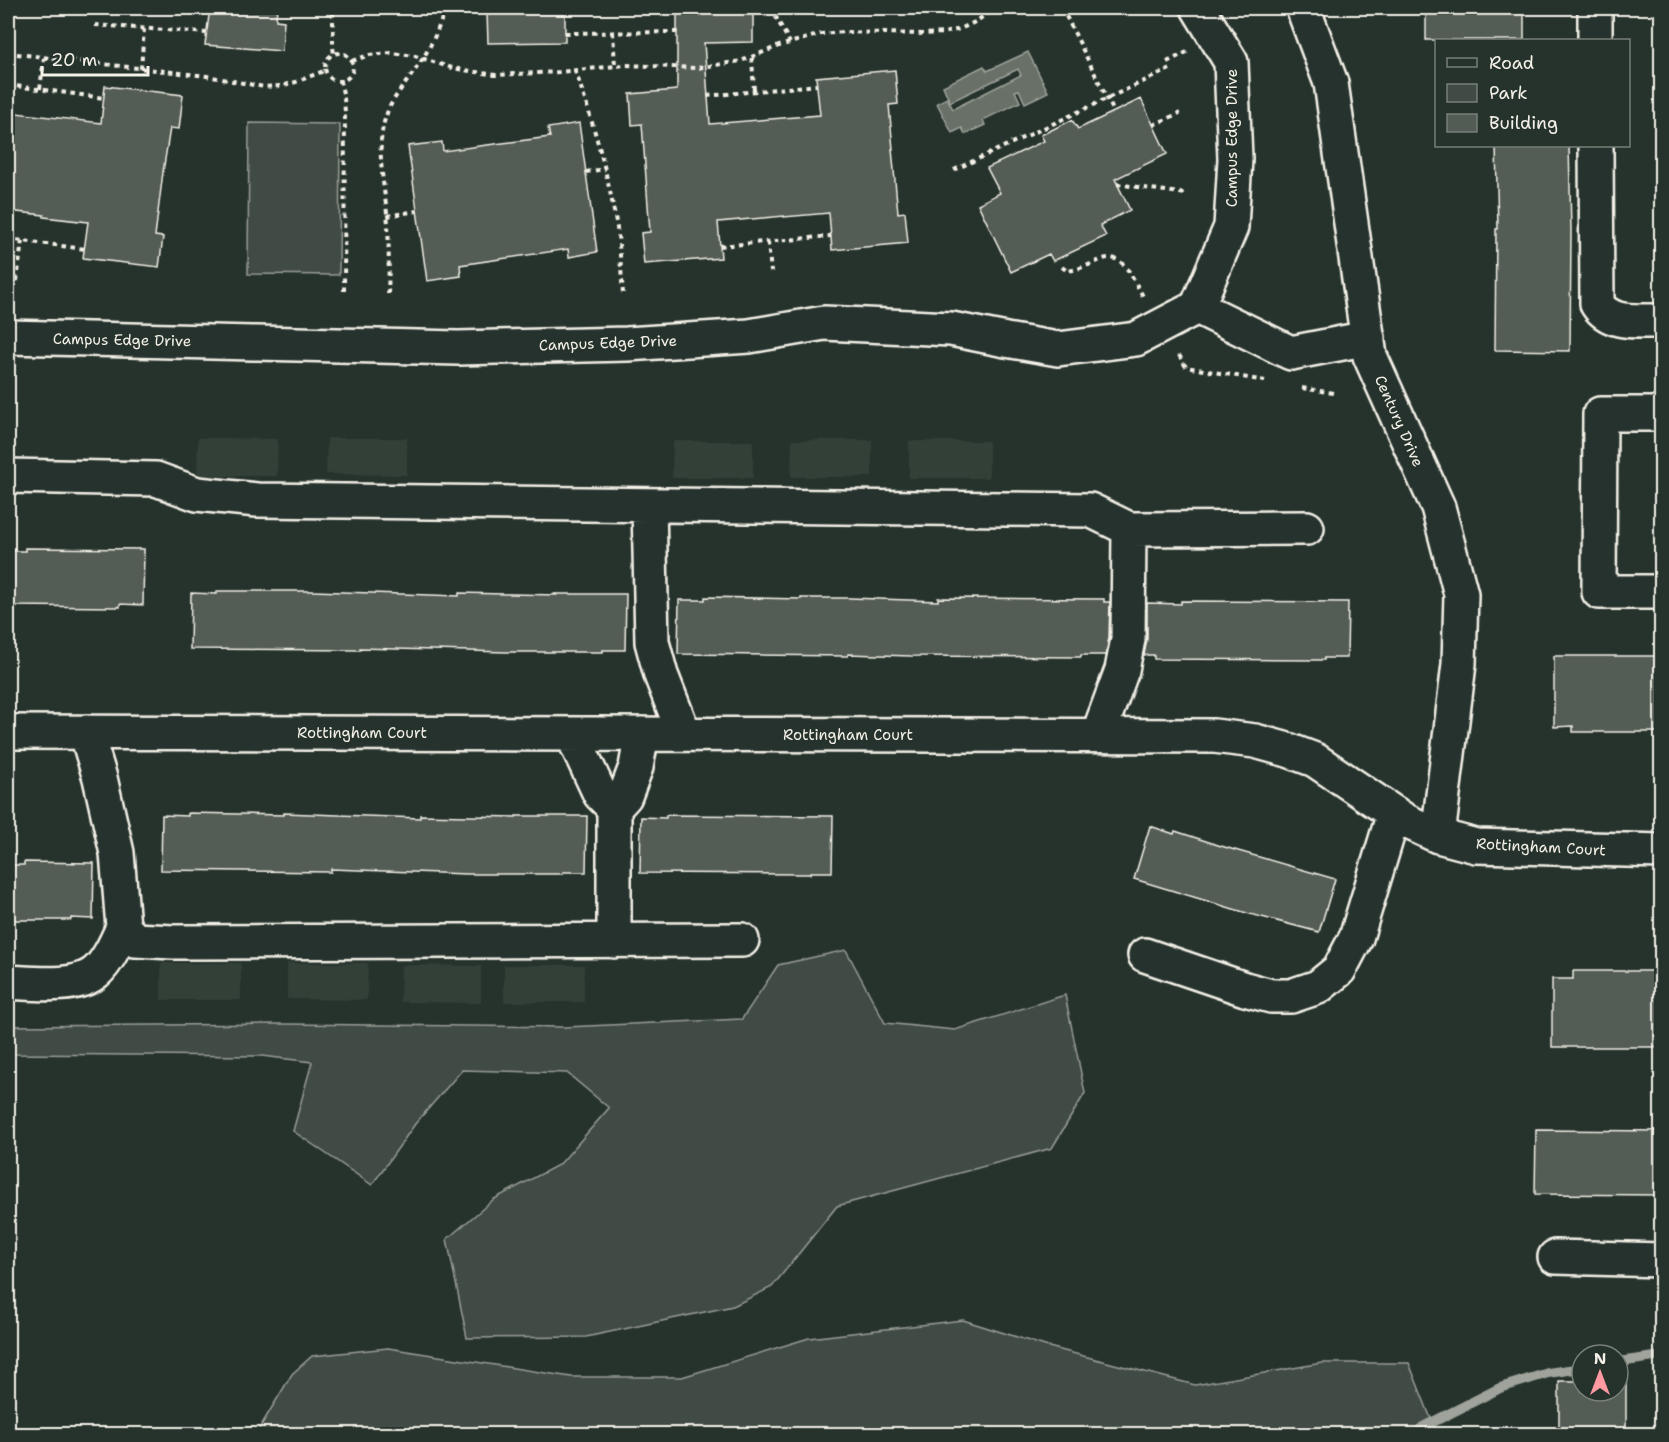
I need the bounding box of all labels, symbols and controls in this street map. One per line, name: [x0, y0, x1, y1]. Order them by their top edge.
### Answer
scale bar: [42, 39, 148, 77]
legend: [1435, 39, 1630, 147]
text: 20 m: [51, 48, 97, 72]
text: Road: [1489, 51, 1534, 75]
street label: Campus Edge Drive: [1222, 69, 1242, 207]
text: Park: [1489, 81, 1528, 105]
text: Building: [1489, 111, 1558, 135]
street label: Campus Edge Drive: [53, 329, 191, 351]
street label: Campus Edge Drive: [538, 331, 678, 355]
street label: Century Drive: [1370, 372, 1428, 470]
street label: Rottingham Court: [297, 723, 427, 743]
street label: Rottingham Court: [783, 725, 913, 745]
street label: Rottingham Court: [1476, 834, 1606, 860]
north arrow: [1570, 1343, 1630, 1403]
text: N: [1594, 1348, 1606, 1369]

